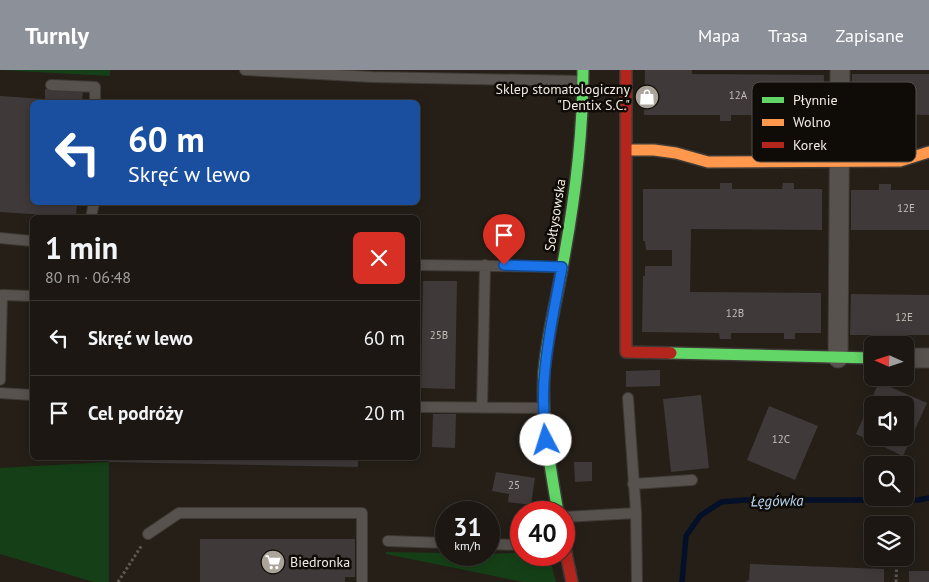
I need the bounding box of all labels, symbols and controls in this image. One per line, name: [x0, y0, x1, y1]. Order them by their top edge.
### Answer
text: Turnly: [25, 20, 89, 51]
text: Mapa: [698, 24, 740, 47]
text: Trasa: [768, 24, 808, 47]
text: Zapisane: [836, 24, 904, 47]
place label: Sklep stomatologiczny "Dentix S.C.": [496, 80, 630, 114]
legend: [752, 82, 916, 162]
shop icon: Sklep stomatologiczny "Dentix S.C.": [634, 84, 660, 110]
house number: 12A: [729, 88, 748, 102]
text: Płynnie: [793, 91, 838, 109]
text: Wolno: [793, 113, 831, 131]
text: 60 m: [128, 116, 205, 162]
icon: left: [45, 120, 110, 185]
text: Korek: [793, 136, 827, 154]
text: Skręć w lewo: [128, 160, 251, 188]
street label: Sołtysowska: [540, 177, 570, 253]
house number: 12E: [897, 201, 915, 215]
pin: [483, 214, 525, 265]
icon: arrive: [490, 221, 518, 249]
text: 1 min: [45, 228, 118, 267]
button: close: [353, 232, 405, 284]
text: 80 m · 06:48: [45, 267, 131, 287]
house number: 12B: [726, 306, 744, 320]
house number: 12E: [895, 310, 913, 324]
icon: left: [45, 324, 73, 352]
text: Skręć w lewo: [88, 326, 193, 350]
text: 60 m: [364, 326, 405, 350]
house number: 25B: [430, 328, 448, 342]
north arrow: [864, 336, 914, 386]
map controls: [864, 336, 914, 566]
button: sound: [864, 396, 914, 446]
icon: arrive: [45, 399, 73, 427]
text: Cel podróży: [88, 401, 183, 425]
text: 20 m: [364, 401, 405, 425]
position arrow: [519, 413, 571, 465]
house number: 12C: [772, 432, 790, 446]
button: search: [864, 456, 914, 506]
house number: 25: [508, 478, 520, 492]
water label: Łęgówka: [750, 491, 804, 510]
speed limit sign: 40: [510, 501, 575, 566]
text: 31: [453, 511, 482, 543]
button: layers: [864, 516, 914, 566]
text: km/h: [454, 538, 481, 553]
supermarket icon: Biedronka: [260, 549, 286, 575]
place label: Biedronka: [290, 553, 350, 571]

